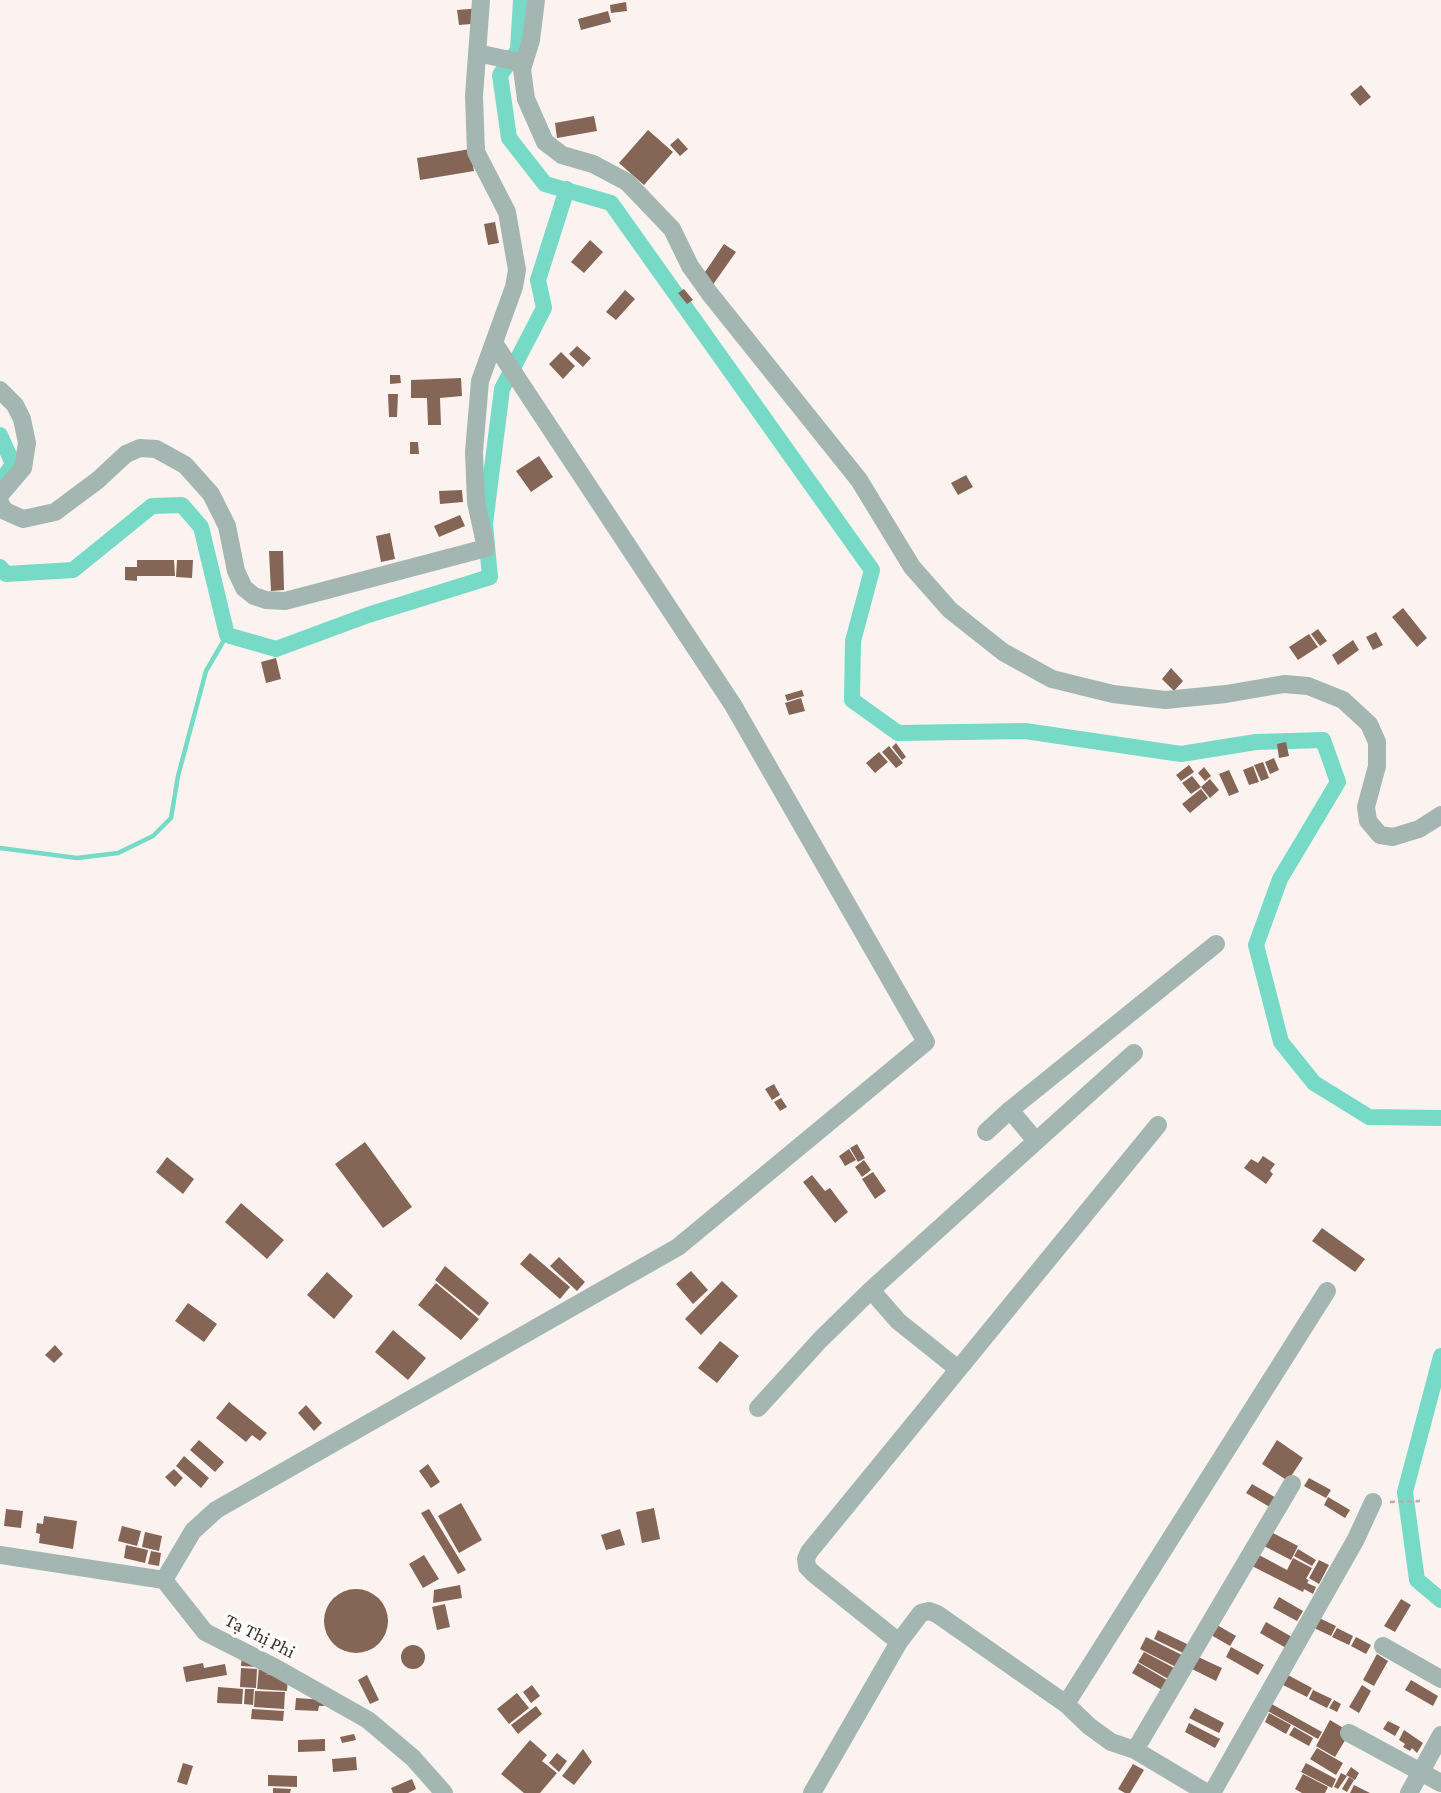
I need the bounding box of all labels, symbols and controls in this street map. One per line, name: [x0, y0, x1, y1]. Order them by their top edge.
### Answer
street label: Tạ Thị Phi: [221, 1609, 299, 1663]

